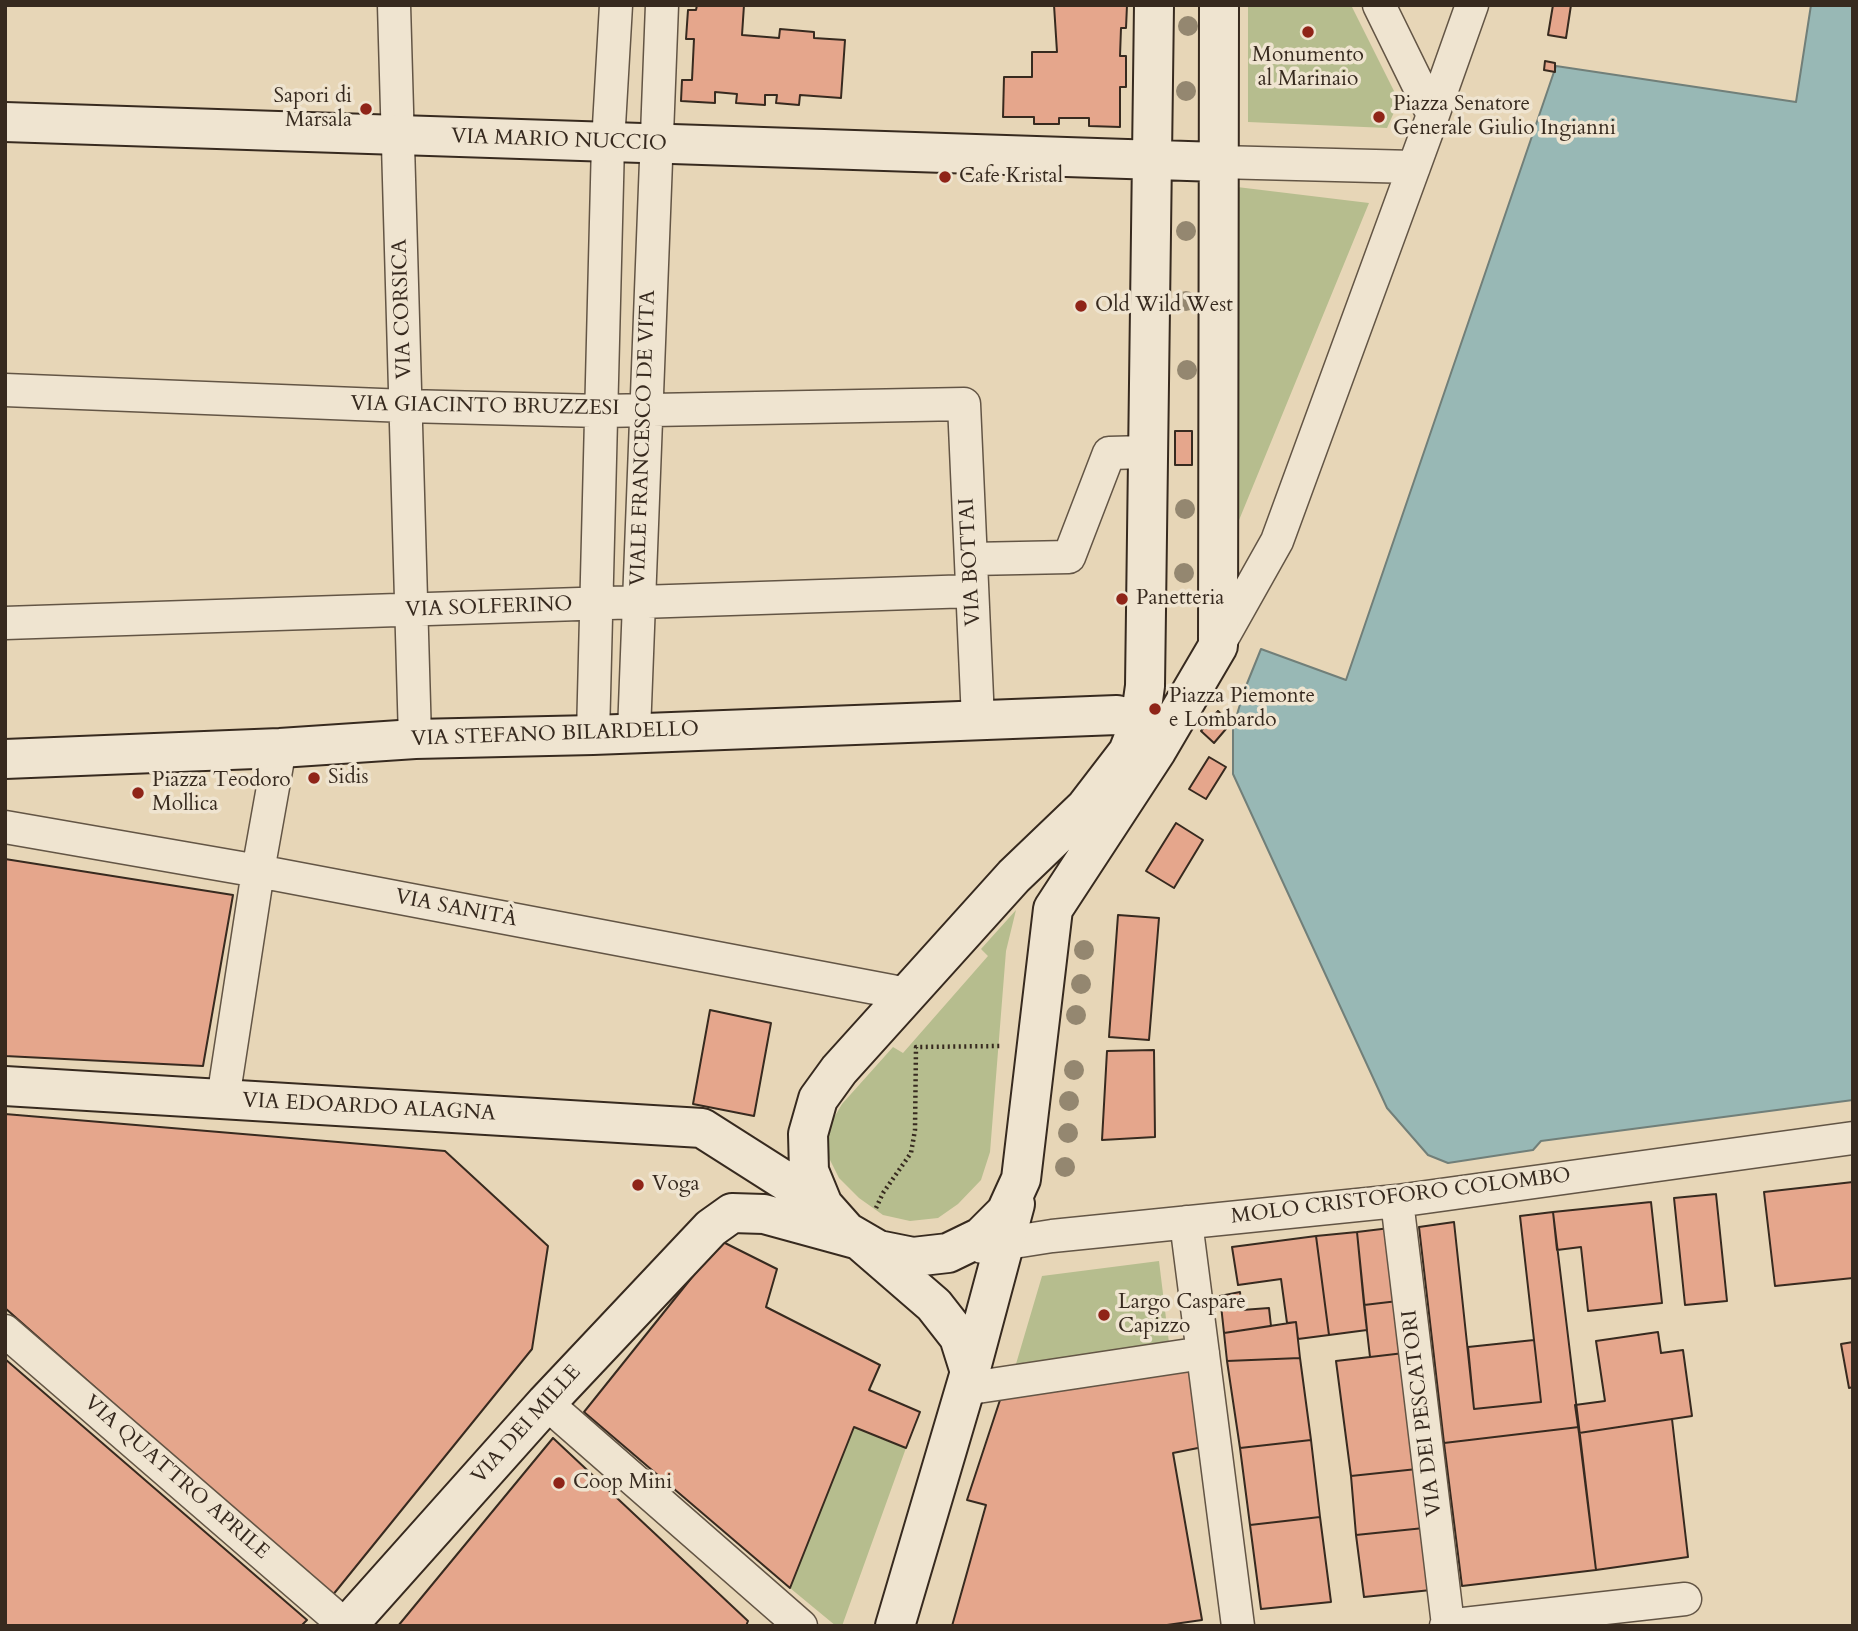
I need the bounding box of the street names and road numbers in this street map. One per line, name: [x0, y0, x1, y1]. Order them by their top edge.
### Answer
street label: VIA MARIO NUCCIO: [451, 125, 667, 157]
street label: VIA CORSICA: [388, 238, 418, 380]
street label: VIALE FRANCESCO DE VITA: [626, 290, 662, 586]
street label: VIA GIACINTO BRUZZESI: [350, 392, 620, 422]
street label: VIA BOTTAI: [955, 497, 987, 627]
street label: VIA SOLFERINO: [405, 592, 573, 624]
street label: VIA STEFANO BILARDELLO: [411, 717, 699, 753]
street label: VIA SANITÀ: [393, 885, 519, 933]
street label: VIA EDOARDO ALAGNA: [242, 1089, 496, 1127]
street label: MOLO CRISTOFORO COLOMBO: [1230, 1164, 1572, 1230]
street label: VIA DEI PESCATORI: [1398, 1308, 1448, 1518]
street label: VIA DEI MILLE: [467, 1360, 587, 1490]
street label: VIA QUATTRO APRILE: [78, 1391, 274, 1565]

